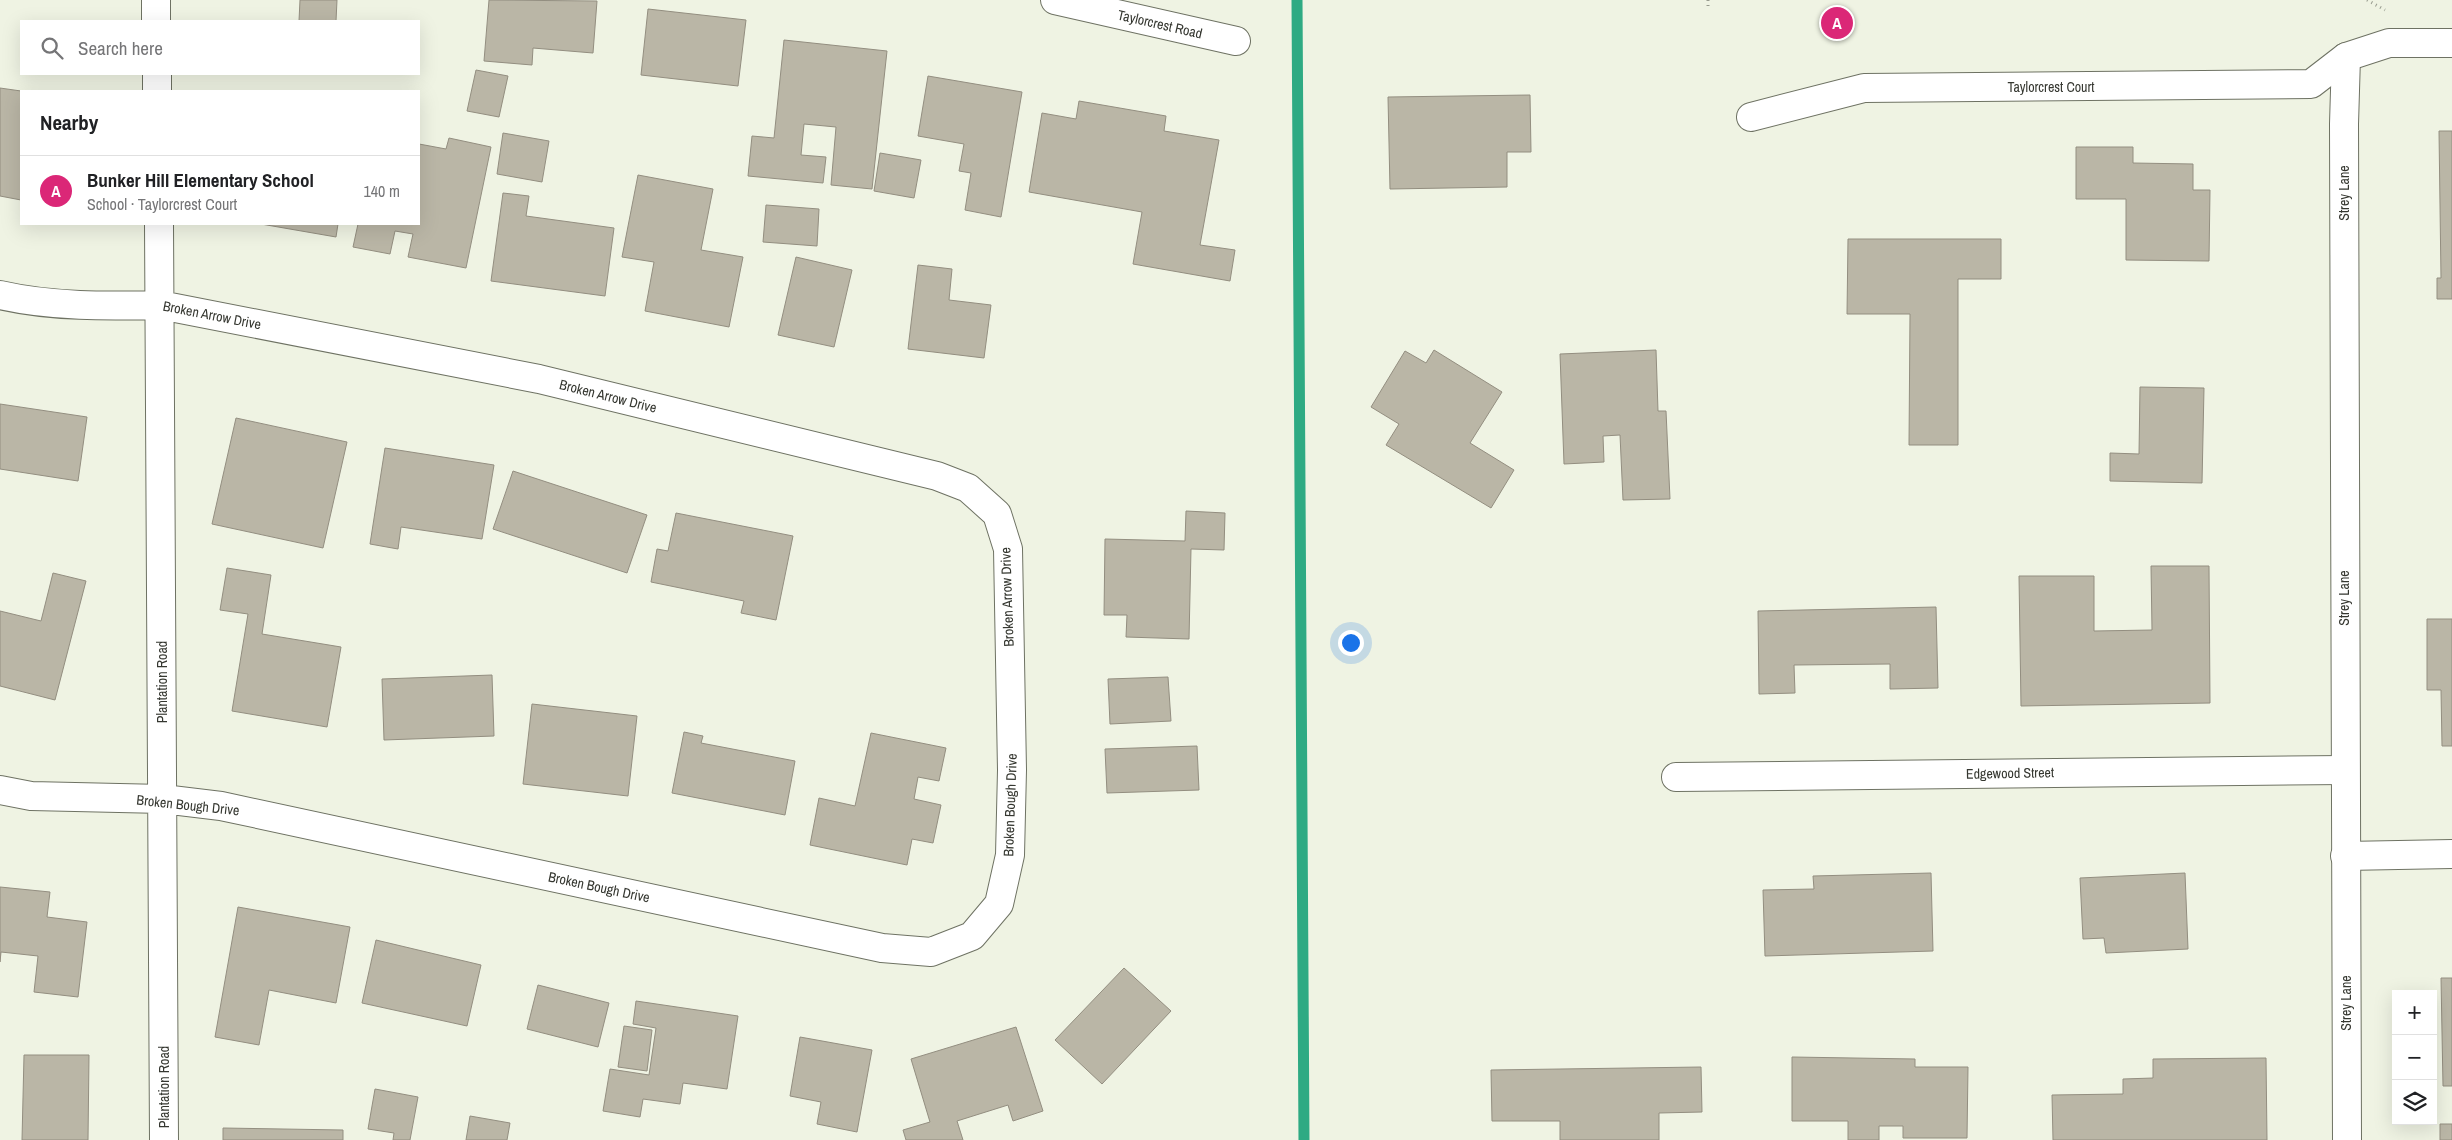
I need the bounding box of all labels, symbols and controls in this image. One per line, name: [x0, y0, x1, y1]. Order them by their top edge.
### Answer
pin: A: [1821, 4, 1853, 42]
street label: Taylorcrest Road: [1116, 6, 1204, 42]
search box: [20, 20, 420, 75]
icon: search: [38, 34, 66, 62]
text: Search here: [78, 35, 163, 61]
street label: Taylorcrest Court: [2008, 78, 2094, 96]
text: Nearby: [40, 108, 98, 137]
street label: Strey Lane: [2335, 165, 2353, 221]
text: Bunker Hill Elementary School: [87, 167, 314, 193]
text: A: [51, 180, 61, 202]
text: 140 m: [364, 180, 400, 202]
text: School · Taylorcrest Court: [87, 193, 237, 215]
street label: Broken Arrow Drive: [161, 297, 263, 333]
street label: Broken Arrow Drive: [558, 375, 658, 417]
street label: Broken Arrow Drive: [996, 547, 1018, 647]
street label: Strey Lane: [2335, 570, 2353, 626]
your location: [1338, 630, 1364, 656]
street label: Plantation Road: [153, 641, 171, 723]
street label: Broken Bough Drive: [999, 753, 1021, 857]
street label: Edgewood Street: [1966, 763, 2054, 783]
street label: Broken Bough Drive: [136, 791, 240, 819]
street label: Broken Bough Drive: [547, 867, 651, 907]
street label: Strey Lane: [2337, 975, 2355, 1031]
map controls: [2392, 990, 2437, 1125]
button: +: [2392, 990, 2437, 1035]
button: −: [2392, 1035, 2437, 1080]
street label: Plantation Road: [155, 1046, 173, 1128]
button: layers: [2392, 1080, 2437, 1125]

